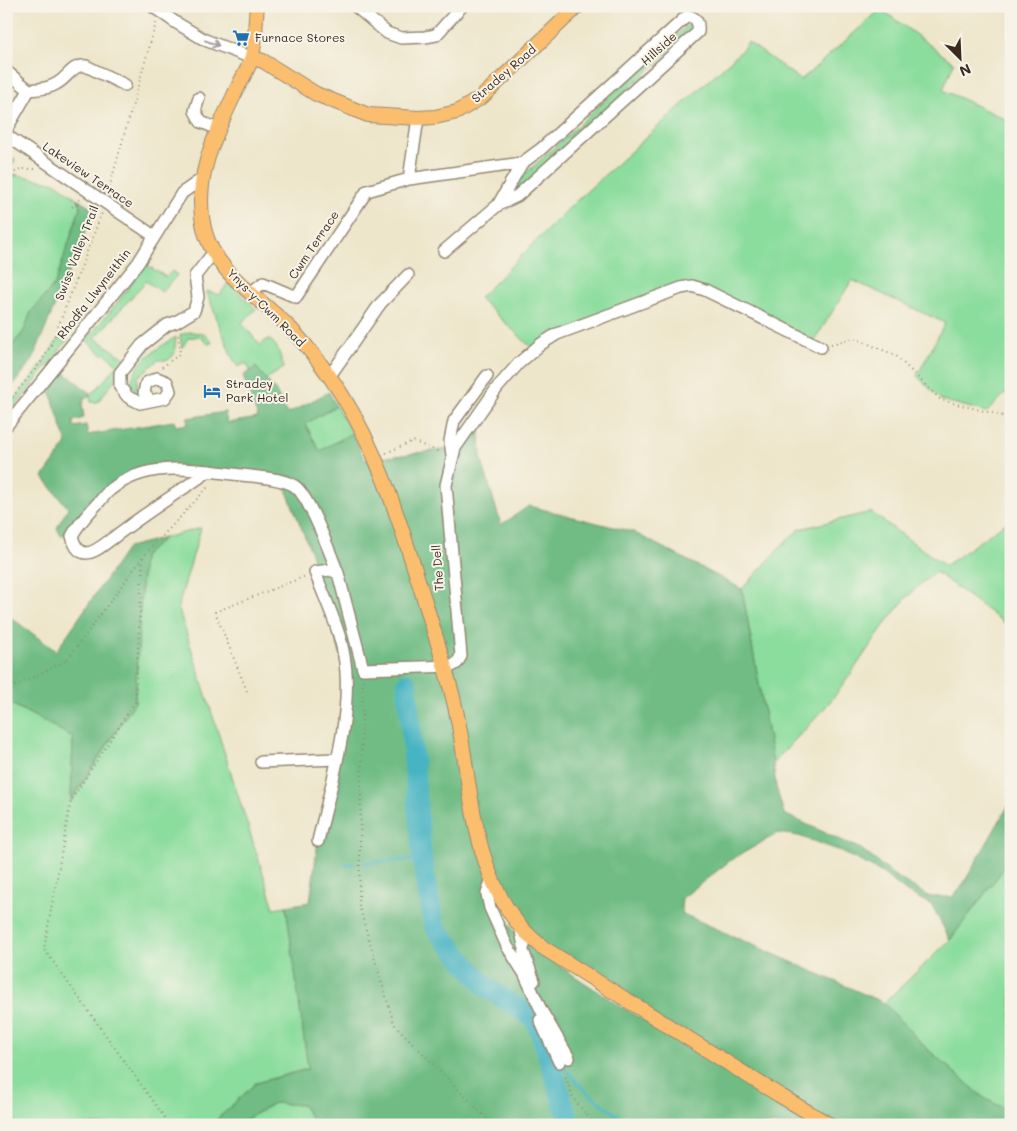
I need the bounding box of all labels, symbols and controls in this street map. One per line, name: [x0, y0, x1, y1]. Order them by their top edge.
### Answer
supermarket icon: Furnace Stores: [231, 28, 251, 48]
street label: Hillside: [637, 28, 680, 69]
place label: Furnace Stores: [255, 29, 345, 45]
north arrow: [934, 32, 984, 82]
one-way arrow: [204, 38, 219, 48]
street label: Stradey Road: [468, 41, 539, 106]
text: N: [957, 59, 974, 81]
street label: Lakeview Terrace: [40, 138, 137, 211]
street label: Swiss Valley Trail: [51, 203, 102, 303]
street label: Cwm Terrace: [284, 207, 342, 282]
street label: Rhodfa Llwyneithin: [53, 245, 133, 342]
street label: Ynys-y-Cwm Road: [224, 265, 309, 350]
place label: Stradey Park Hotel: [226, 375, 288, 405]
hotel icon: Stradey Park Hotel: [202, 381, 222, 401]
street label: The Dell: [427, 544, 447, 592]

